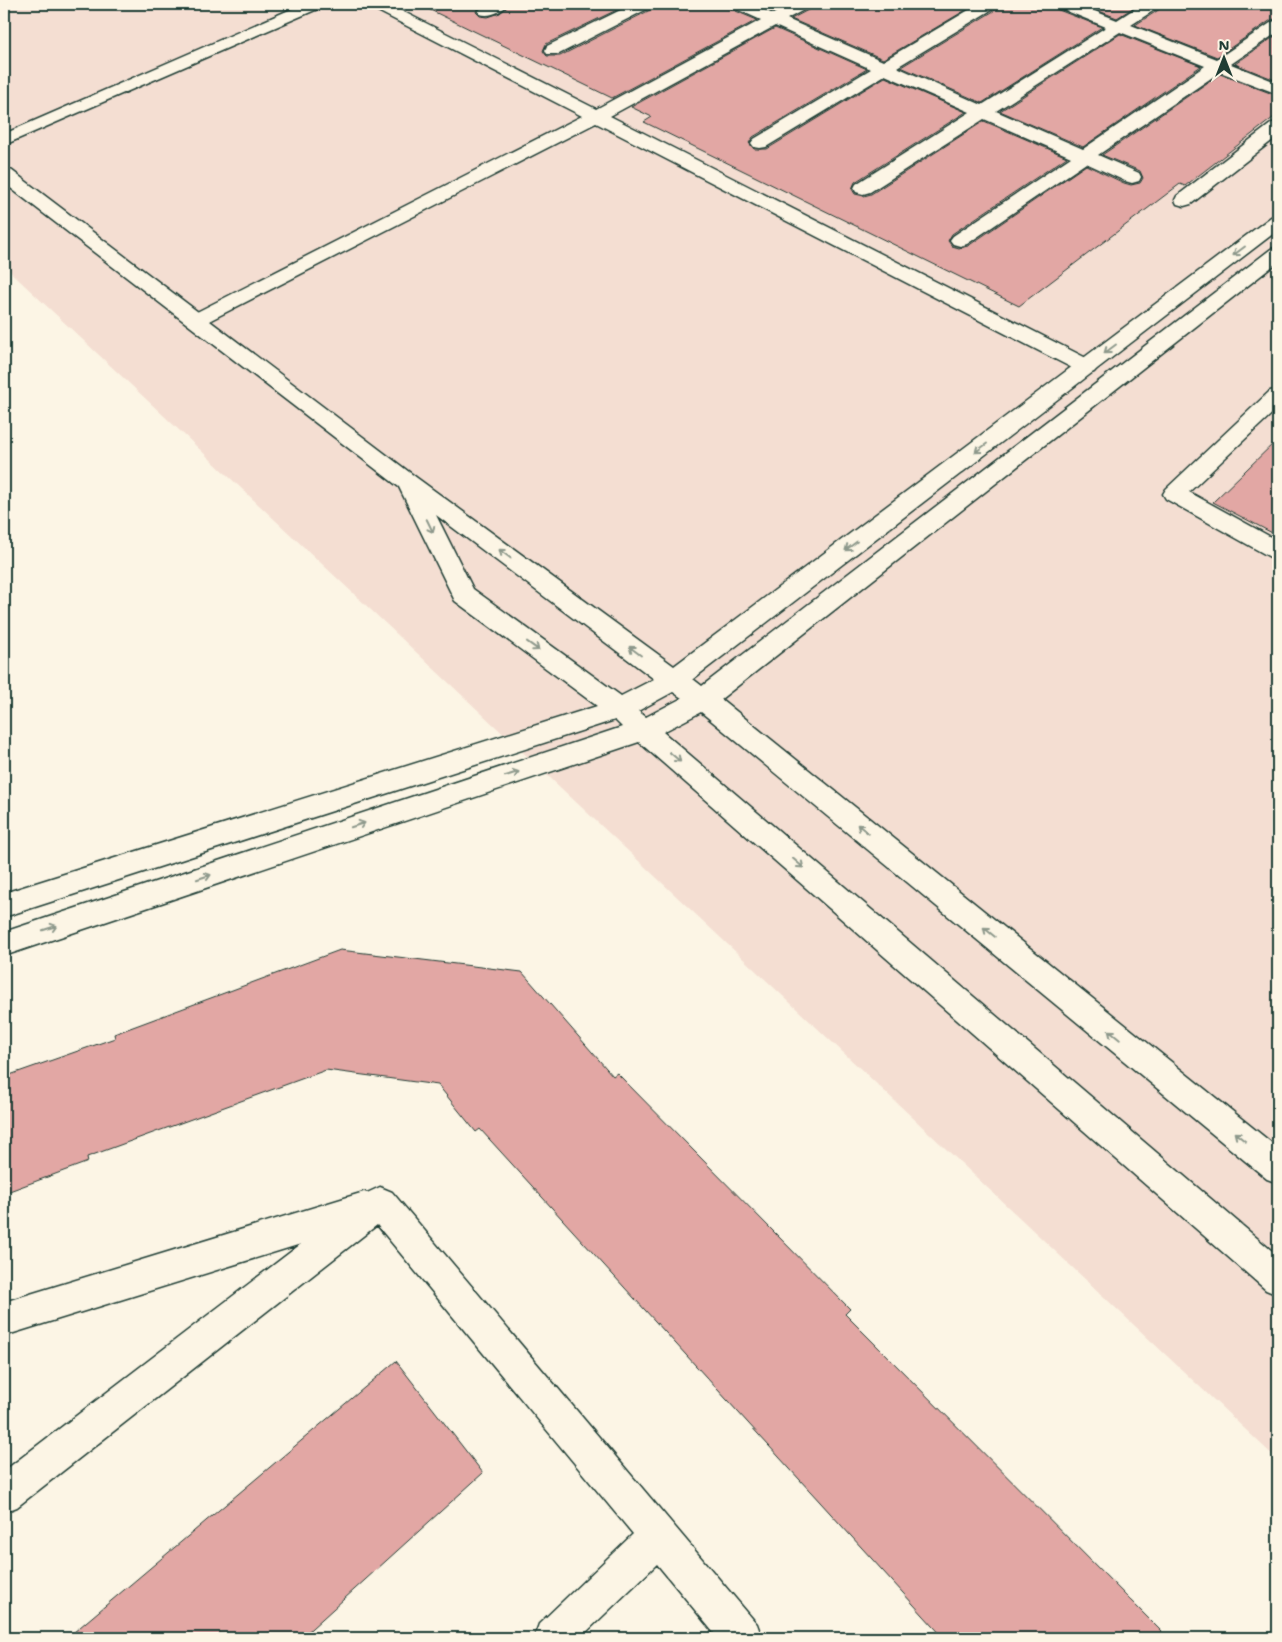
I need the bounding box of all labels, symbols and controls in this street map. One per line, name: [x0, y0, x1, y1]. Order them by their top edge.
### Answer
north arrow: [1200, 32, 1250, 82]
text: N: [1218, 36, 1230, 54]
one-way arrow: [1232, 246, 1246, 256]
one-way arrow: [1104, 344, 1117, 355]
one-way arrow: [975, 442, 988, 453]
one-way arrow: [425, 519, 435, 534]
one-way arrow: [844, 541, 858, 551]
one-way arrow: [498, 549, 512, 559]
one-way arrow: [526, 641, 540, 651]
one-way arrow: [628, 646, 642, 656]
one-way arrow: [668, 751, 681, 763]
one-way arrow: [504, 769, 520, 778]
one-way arrow: [350, 820, 366, 830]
one-way arrow: [856, 824, 869, 835]
one-way arrow: [791, 858, 804, 869]
one-way arrow: [196, 872, 211, 881]
one-way arrow: [42, 923, 58, 933]
one-way arrow: [982, 926, 995, 937]
one-way arrow: [1108, 1029, 1121, 1040]
one-way arrow: [1234, 1132, 1247, 1143]

